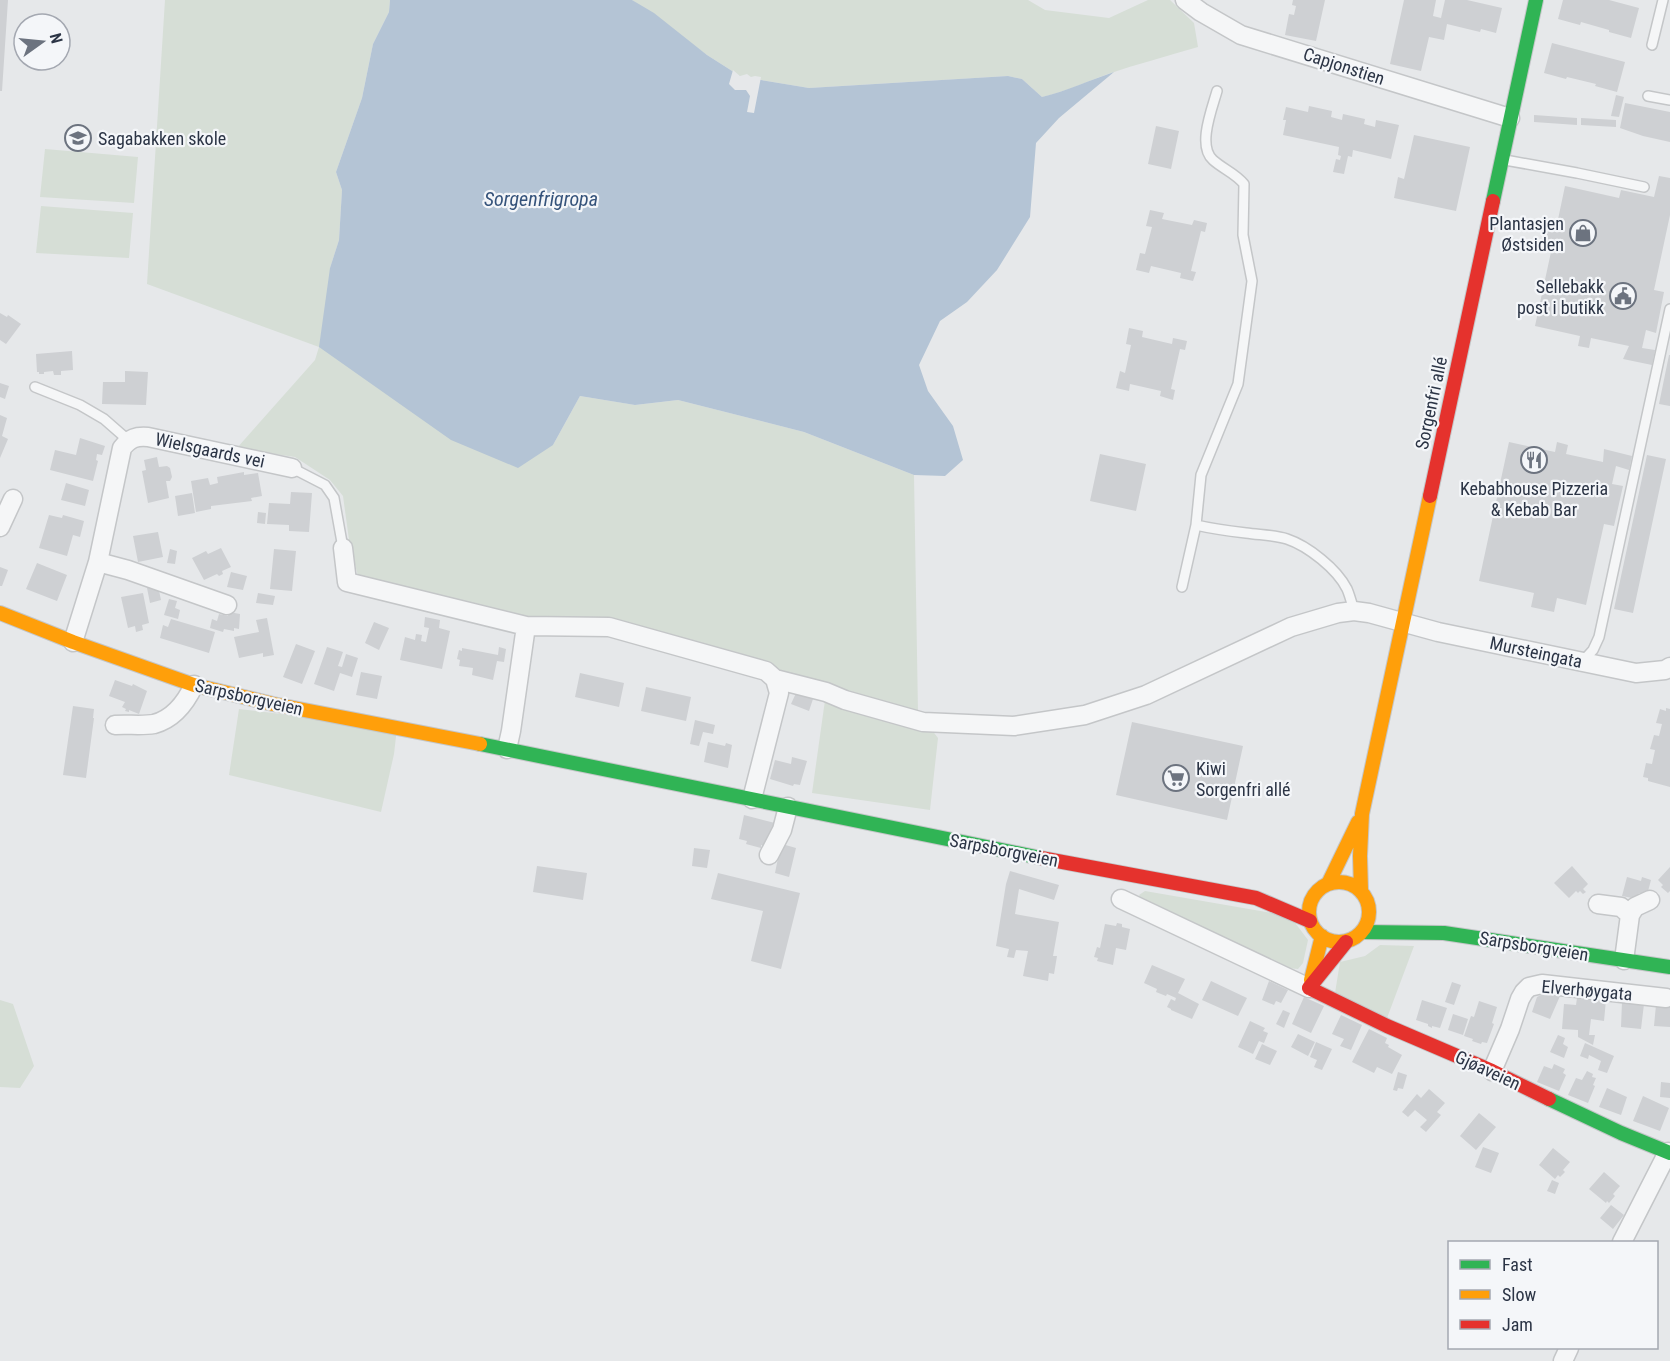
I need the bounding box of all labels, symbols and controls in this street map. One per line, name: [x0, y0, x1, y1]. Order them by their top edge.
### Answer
north arrow: [12, 12, 72, 72]
text: N: [46, 31, 66, 45]
street label: Capjonstien: [1301, 43, 1387, 89]
school or university icon: Sagabakken skole: [63, 123, 93, 153]
place label: Sagabakken skole: [98, 128, 226, 149]
water label: Sorgenfrigropa: [484, 187, 598, 211]
place label: Plantasjen Østsiden: [1489, 213, 1564, 255]
shop icon: Plantasjen Østsiden: [1568, 218, 1598, 248]
place label: Sellebakk post i butikk: [1517, 276, 1604, 318]
public building icon: Sellebakk post i butikk: [1608, 281, 1638, 311]
street label: Sorgenfri allé: [1411, 355, 1451, 451]
street label: Wielsgaards vei: [153, 428, 267, 472]
restaurant icon: Kebabhouse Pizzeria & Kebab Bar: [1519, 445, 1549, 475]
place label: Kebabhouse Pizzeria & Kebab Bar: [1460, 478, 1608, 520]
street label: Mursteingata: [1488, 632, 1584, 672]
street label: Sarpsborgveien: [193, 674, 305, 720]
place label: Kiwi Sorgenfri allé: [1196, 758, 1290, 800]
supermarket icon: Kiwi Sorgenfri allé: [1161, 763, 1191, 793]
street label: Sarpsborgveien: [948, 829, 1060, 871]
street label: Sarpsborgveien: [1478, 927, 1590, 965]
street label: Elverhøygata: [1541, 976, 1633, 1004]
street label: Gjøaveien: [1452, 1046, 1524, 1094]
legend: [1448, 1241, 1658, 1349]
text: Fast: [1502, 1254, 1533, 1275]
text: Slow: [1502, 1284, 1537, 1305]
text: Jam: [1502, 1314, 1533, 1335]

